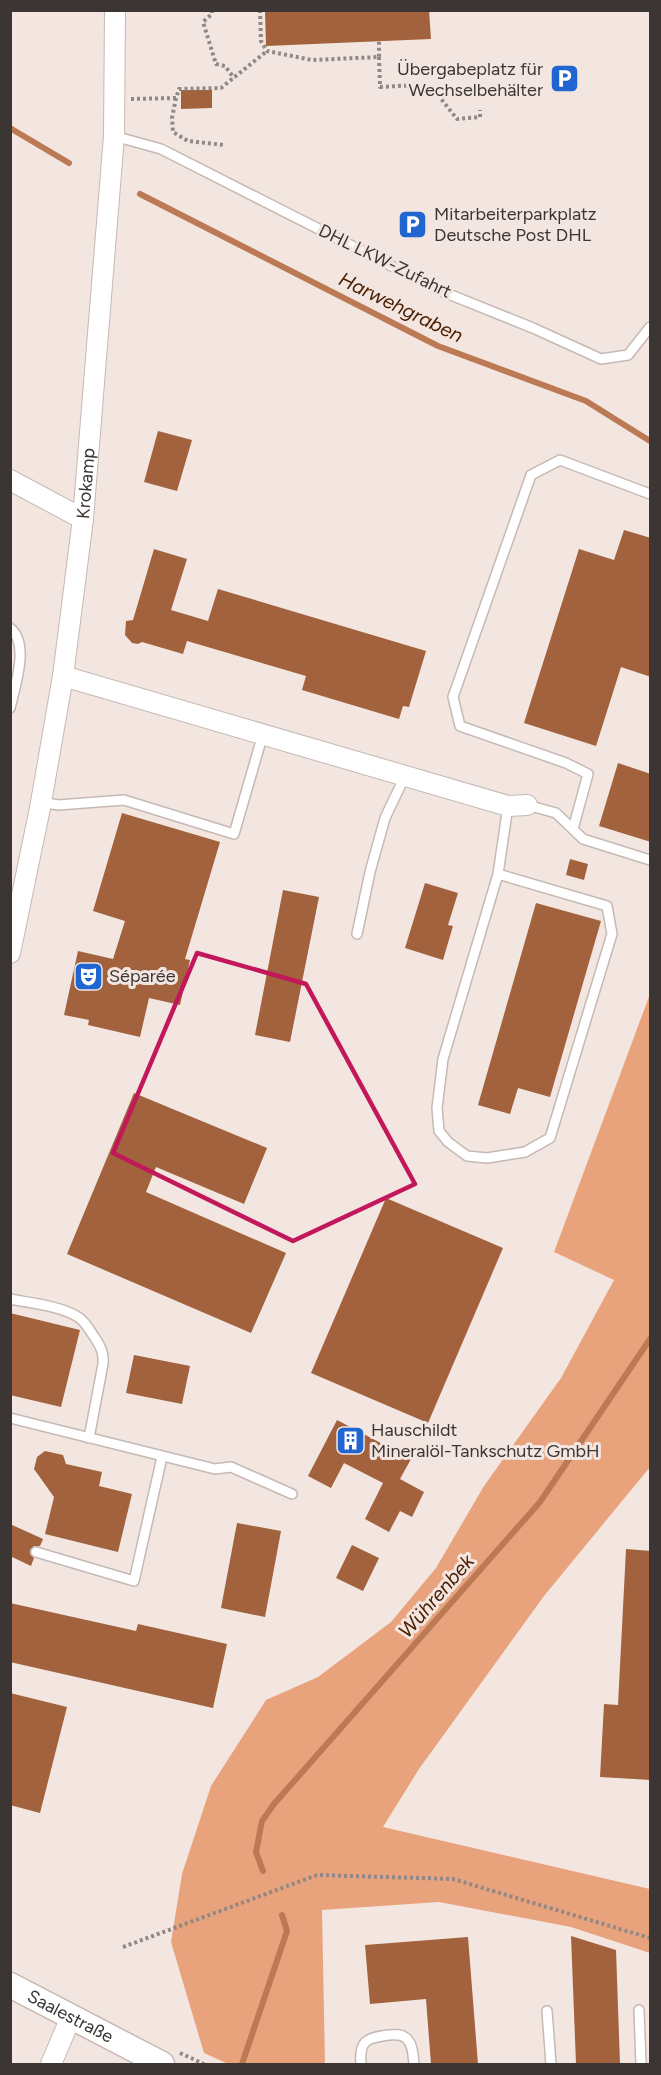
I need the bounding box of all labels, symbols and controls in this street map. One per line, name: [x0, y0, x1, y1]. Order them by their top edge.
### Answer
place label: Übergabeplatz für Wechselbehälter: [397, 58, 543, 101]
parking icon: Übergabeplatz für Wechselbehälter: [548, 63, 580, 95]
place label: Mitarbeiterparkplatz Deutsche Post DHL: [434, 203, 597, 246]
parking icon: Mitarbeiterparkplatz Deutsche Post DHL: [397, 208, 429, 240]
street label: DHL LKW-Zufahrt: [315, 219, 455, 303]
water label: Harwehgraben: [335, 267, 467, 347]
street label: Krokamp: [72, 447, 100, 520]
theatre icon: Séparée: [72, 960, 104, 992]
place label: Séparée: [109, 965, 176, 987]
place label: Hauschildt Mineralöl-Tankschutz GmbH: [371, 1419, 600, 1462]
building icon: Hauschildt Mineralöl-Tankschutz GmbH: [334, 1424, 366, 1456]
water label: Wührenbek: [393, 1548, 480, 1643]
street label: Saalestraße: [24, 1985, 117, 2048]

